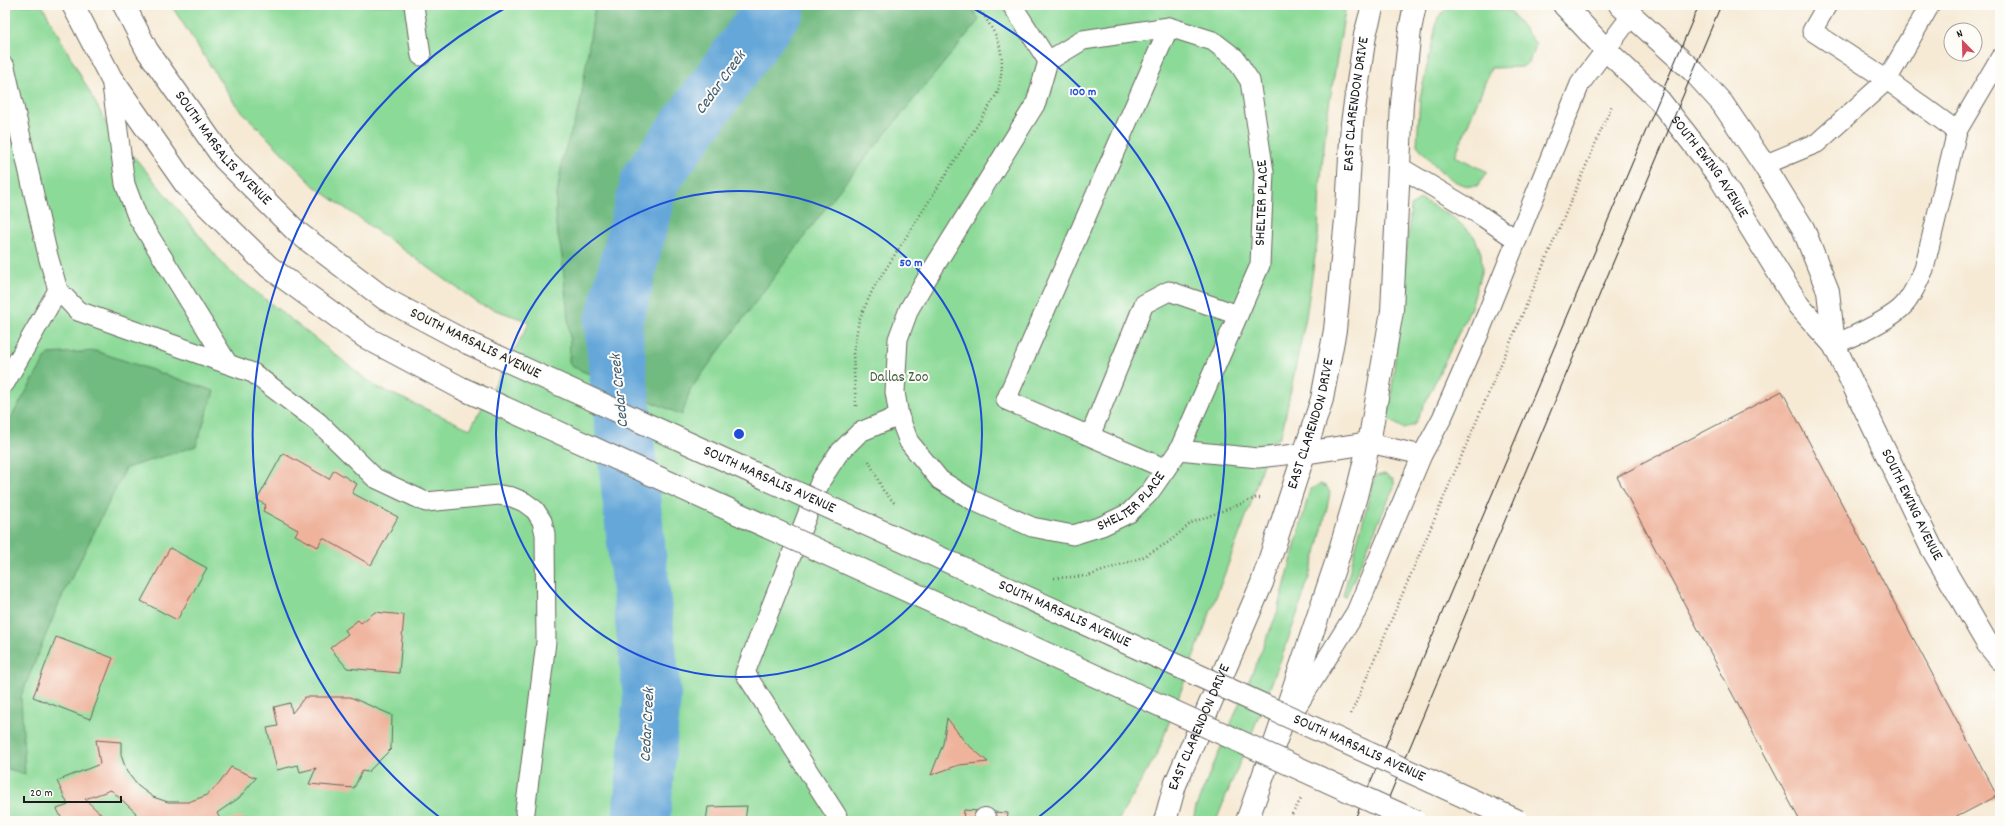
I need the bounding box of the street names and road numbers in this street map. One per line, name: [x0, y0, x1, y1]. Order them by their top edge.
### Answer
street label: EAST CLARENDON DRIVE: [1338, 35, 1376, 172]
street label: SOUTH MARSALIS AVENUE: [168, 87, 276, 211]
street label: SOUTH EWING AVENUE: [1664, 111, 1753, 223]
street label: SHELTER PLACE: [1250, 158, 1275, 246]
street label: SOUTH MARSALIS AVENUE: [406, 303, 544, 385]
street label: EAST CLARENDON DRIVE: [1282, 357, 1340, 492]
street label: SOUTH MARSALIS AVENUE: [699, 440, 839, 520]
street label: SOUTH EWING AVENUE: [1875, 446, 1948, 565]
street label: SHELTER PLACE: [1095, 467, 1172, 538]
street label: SOUTH MARSALIS AVENUE: [994, 575, 1134, 654]
street label: EAST CLARENDON DRIVE: [1163, 661, 1237, 793]
street label: SOUTH MARSALIS AVENUE: [1289, 709, 1429, 788]

